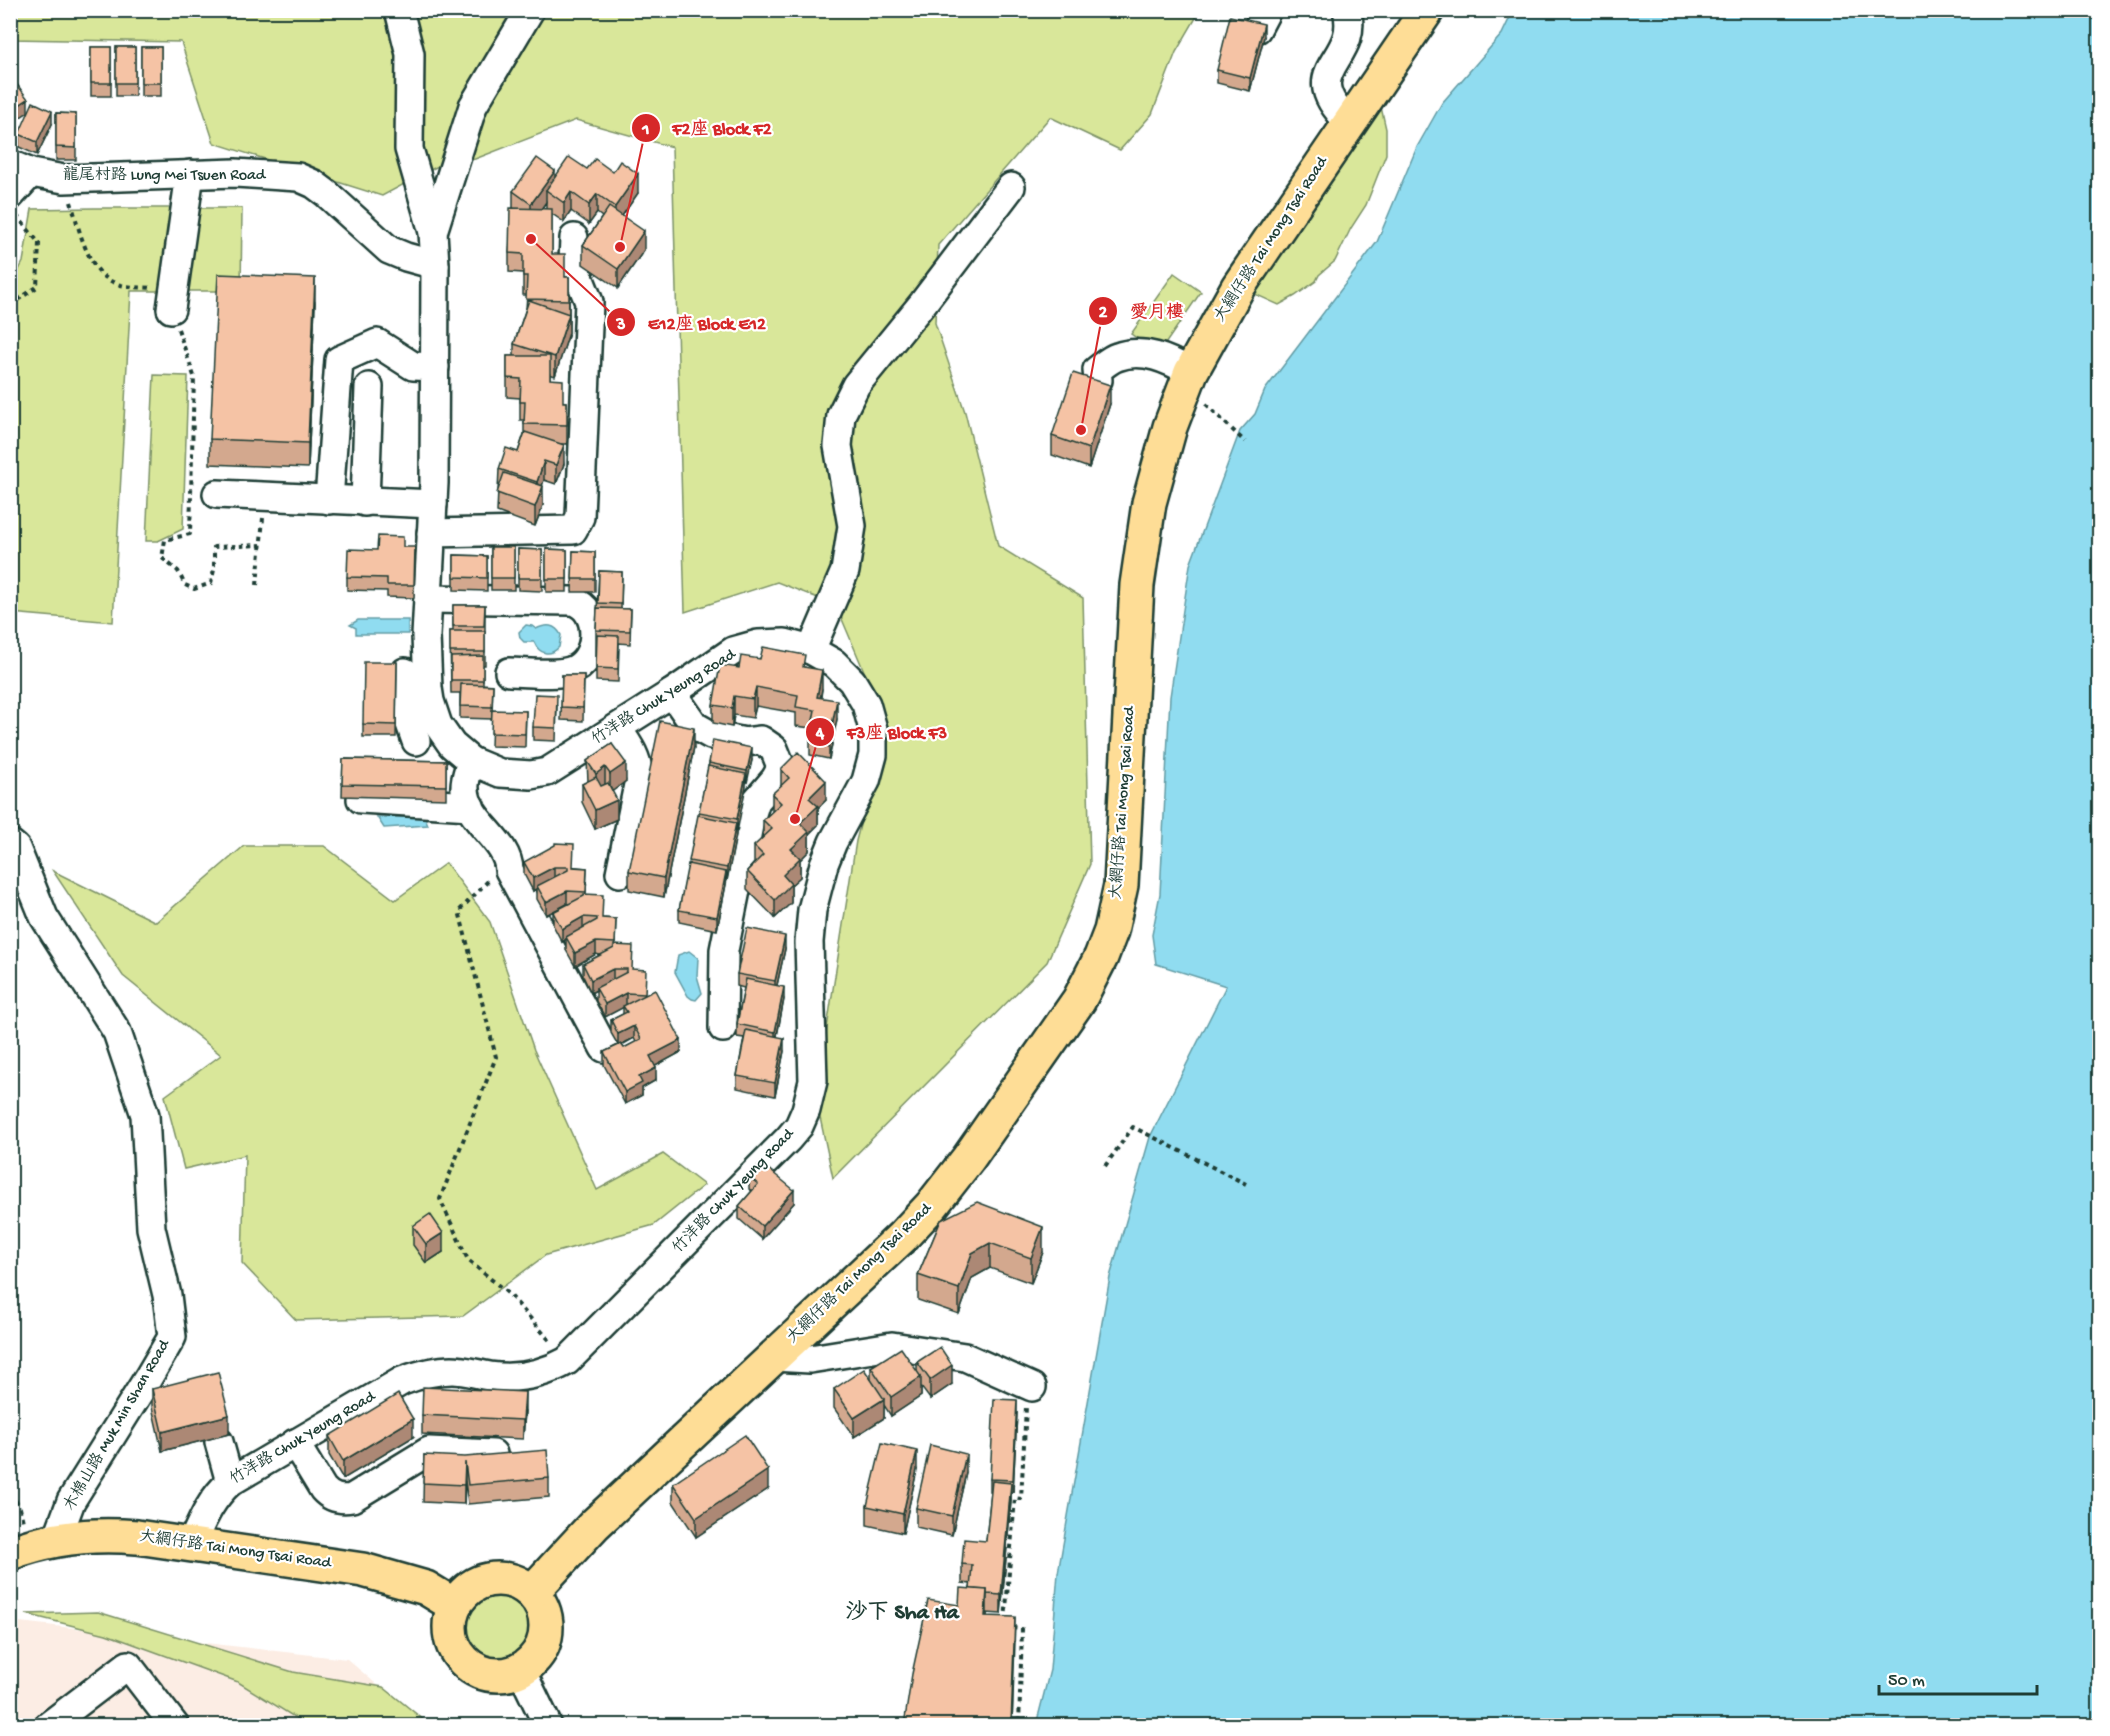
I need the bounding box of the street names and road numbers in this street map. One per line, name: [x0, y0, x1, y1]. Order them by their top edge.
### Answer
street label: 大網仔路 Tai Mong Tsai Road: [1210, 151, 1333, 326]
street label: 龍尾村路 Lung Mei Tsuen Road: [63, 165, 267, 186]
street label: 竹洋路 Chuk Yeung Road: [587, 643, 741, 750]
street label: 大網仔路 Tai Mong Tsai Road: [1106, 704, 1140, 900]
street label: 竹洋路 Chuk Yeung Road: [668, 1123, 800, 1258]
street label: 大網仔路 Tai Mong Tsai Road: [783, 1198, 937, 1348]
street label: 木棉山路 Muk Min Shan Road: [59, 1335, 176, 1515]
street label: 竹洋路 Chuk Yeung Road: [226, 1386, 380, 1490]
street label: 大網仔路 Tai Mong Tsai Road: [138, 1526, 334, 1574]

